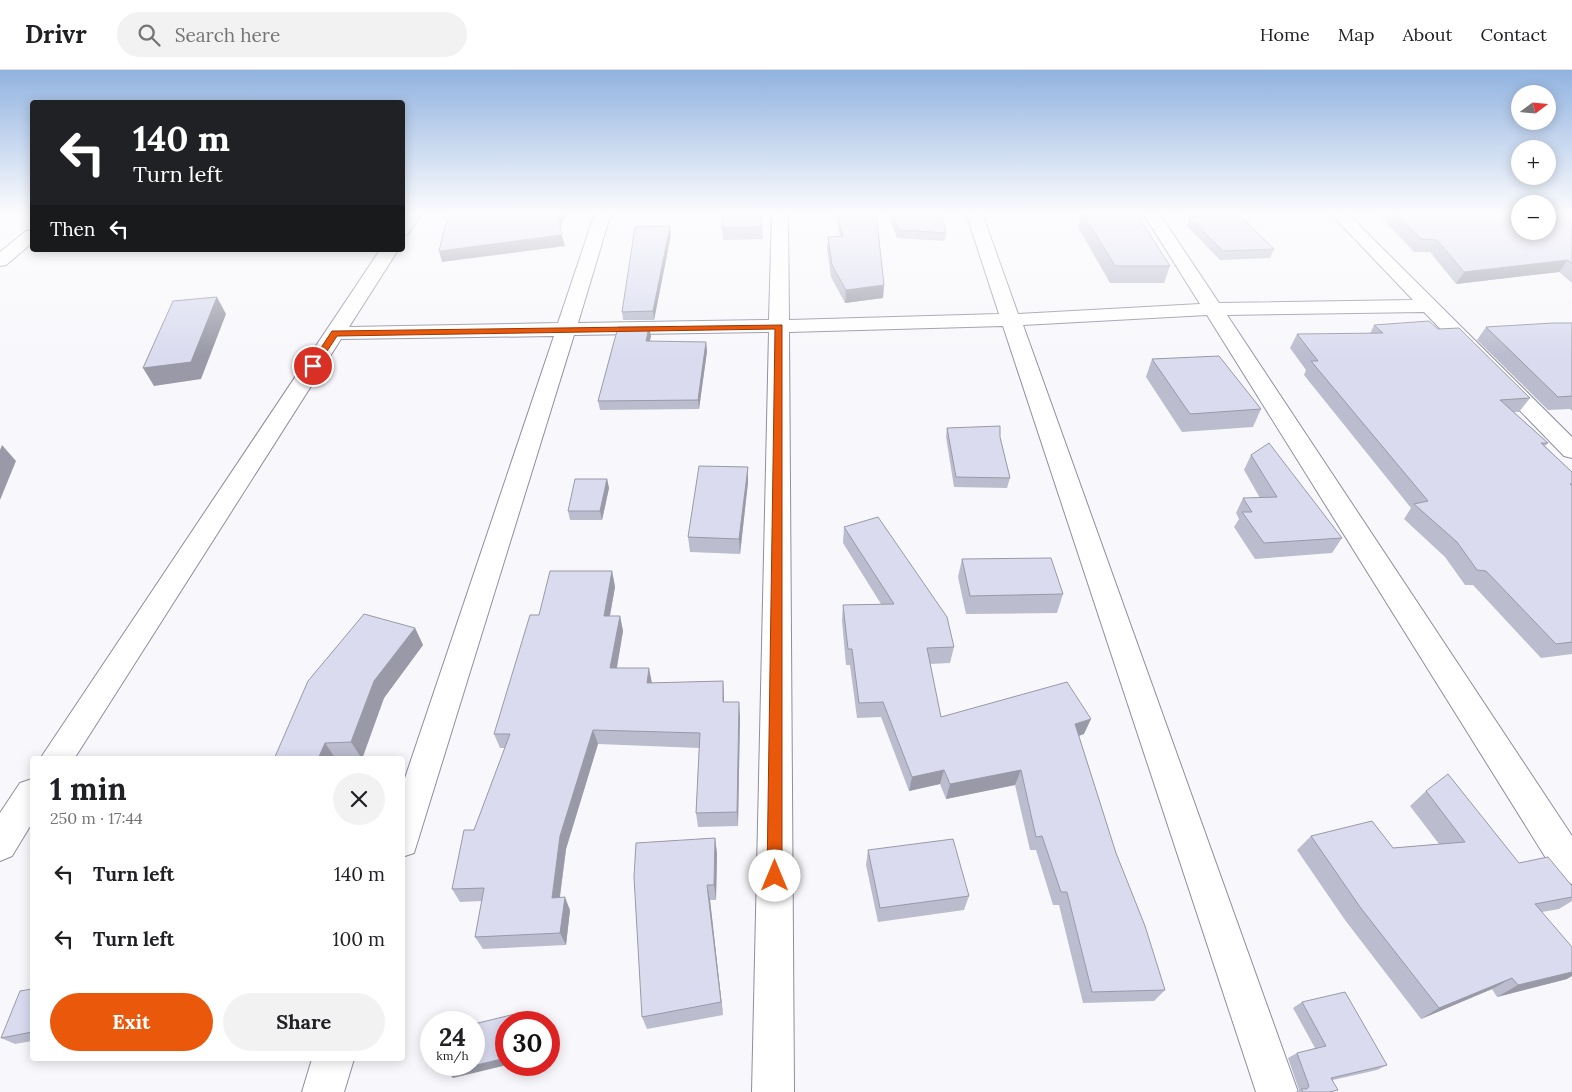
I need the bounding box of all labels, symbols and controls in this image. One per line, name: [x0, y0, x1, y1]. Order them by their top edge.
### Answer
search box: [117, 12, 467, 57]
text: Drivr: [25, 19, 87, 50]
icon: search: [135, 21, 163, 49]
text: Search here: [175, 23, 280, 47]
text: Home: [1260, 23, 1310, 46]
text: Map: [1338, 23, 1374, 46]
text: About: [1402, 23, 1452, 46]
text: Contact: [1480, 23, 1547, 46]
north arrow: [1511, 85, 1556, 130]
map controls: [1511, 85, 1556, 240]
text: 140 m: [133, 116, 230, 161]
icon: left: [50, 120, 115, 185]
button: +: [1511, 140, 1556, 185]
text: Turn left: [133, 160, 223, 188]
button: −: [1511, 195, 1556, 240]
icon: left: [105, 215, 133, 243]
text: Then: [50, 217, 95, 241]
pin: [292, 345, 334, 387]
icon: arrive: [299, 352, 327, 380]
text: 1 min: [50, 770, 127, 808]
button: close: [333, 773, 385, 825]
text: 250 m · 17:44: [50, 808, 143, 828]
position arrow: [748, 849, 800, 901]
icon: left: [50, 860, 78, 888]
text: Turn left: [93, 862, 174, 886]
text: 140 m: [334, 862, 385, 886]
icon: left: [50, 925, 78, 953]
text: Turn left: [93, 927, 174, 951]
text: 100 m: [333, 927, 385, 951]
button: Exit: [50, 993, 213, 1051]
button: Share: [223, 993, 385, 1051]
speed limit sign: 30: [495, 1011, 560, 1076]
text: 24: [439, 1021, 466, 1053]
text: km/h: [436, 1048, 469, 1063]

